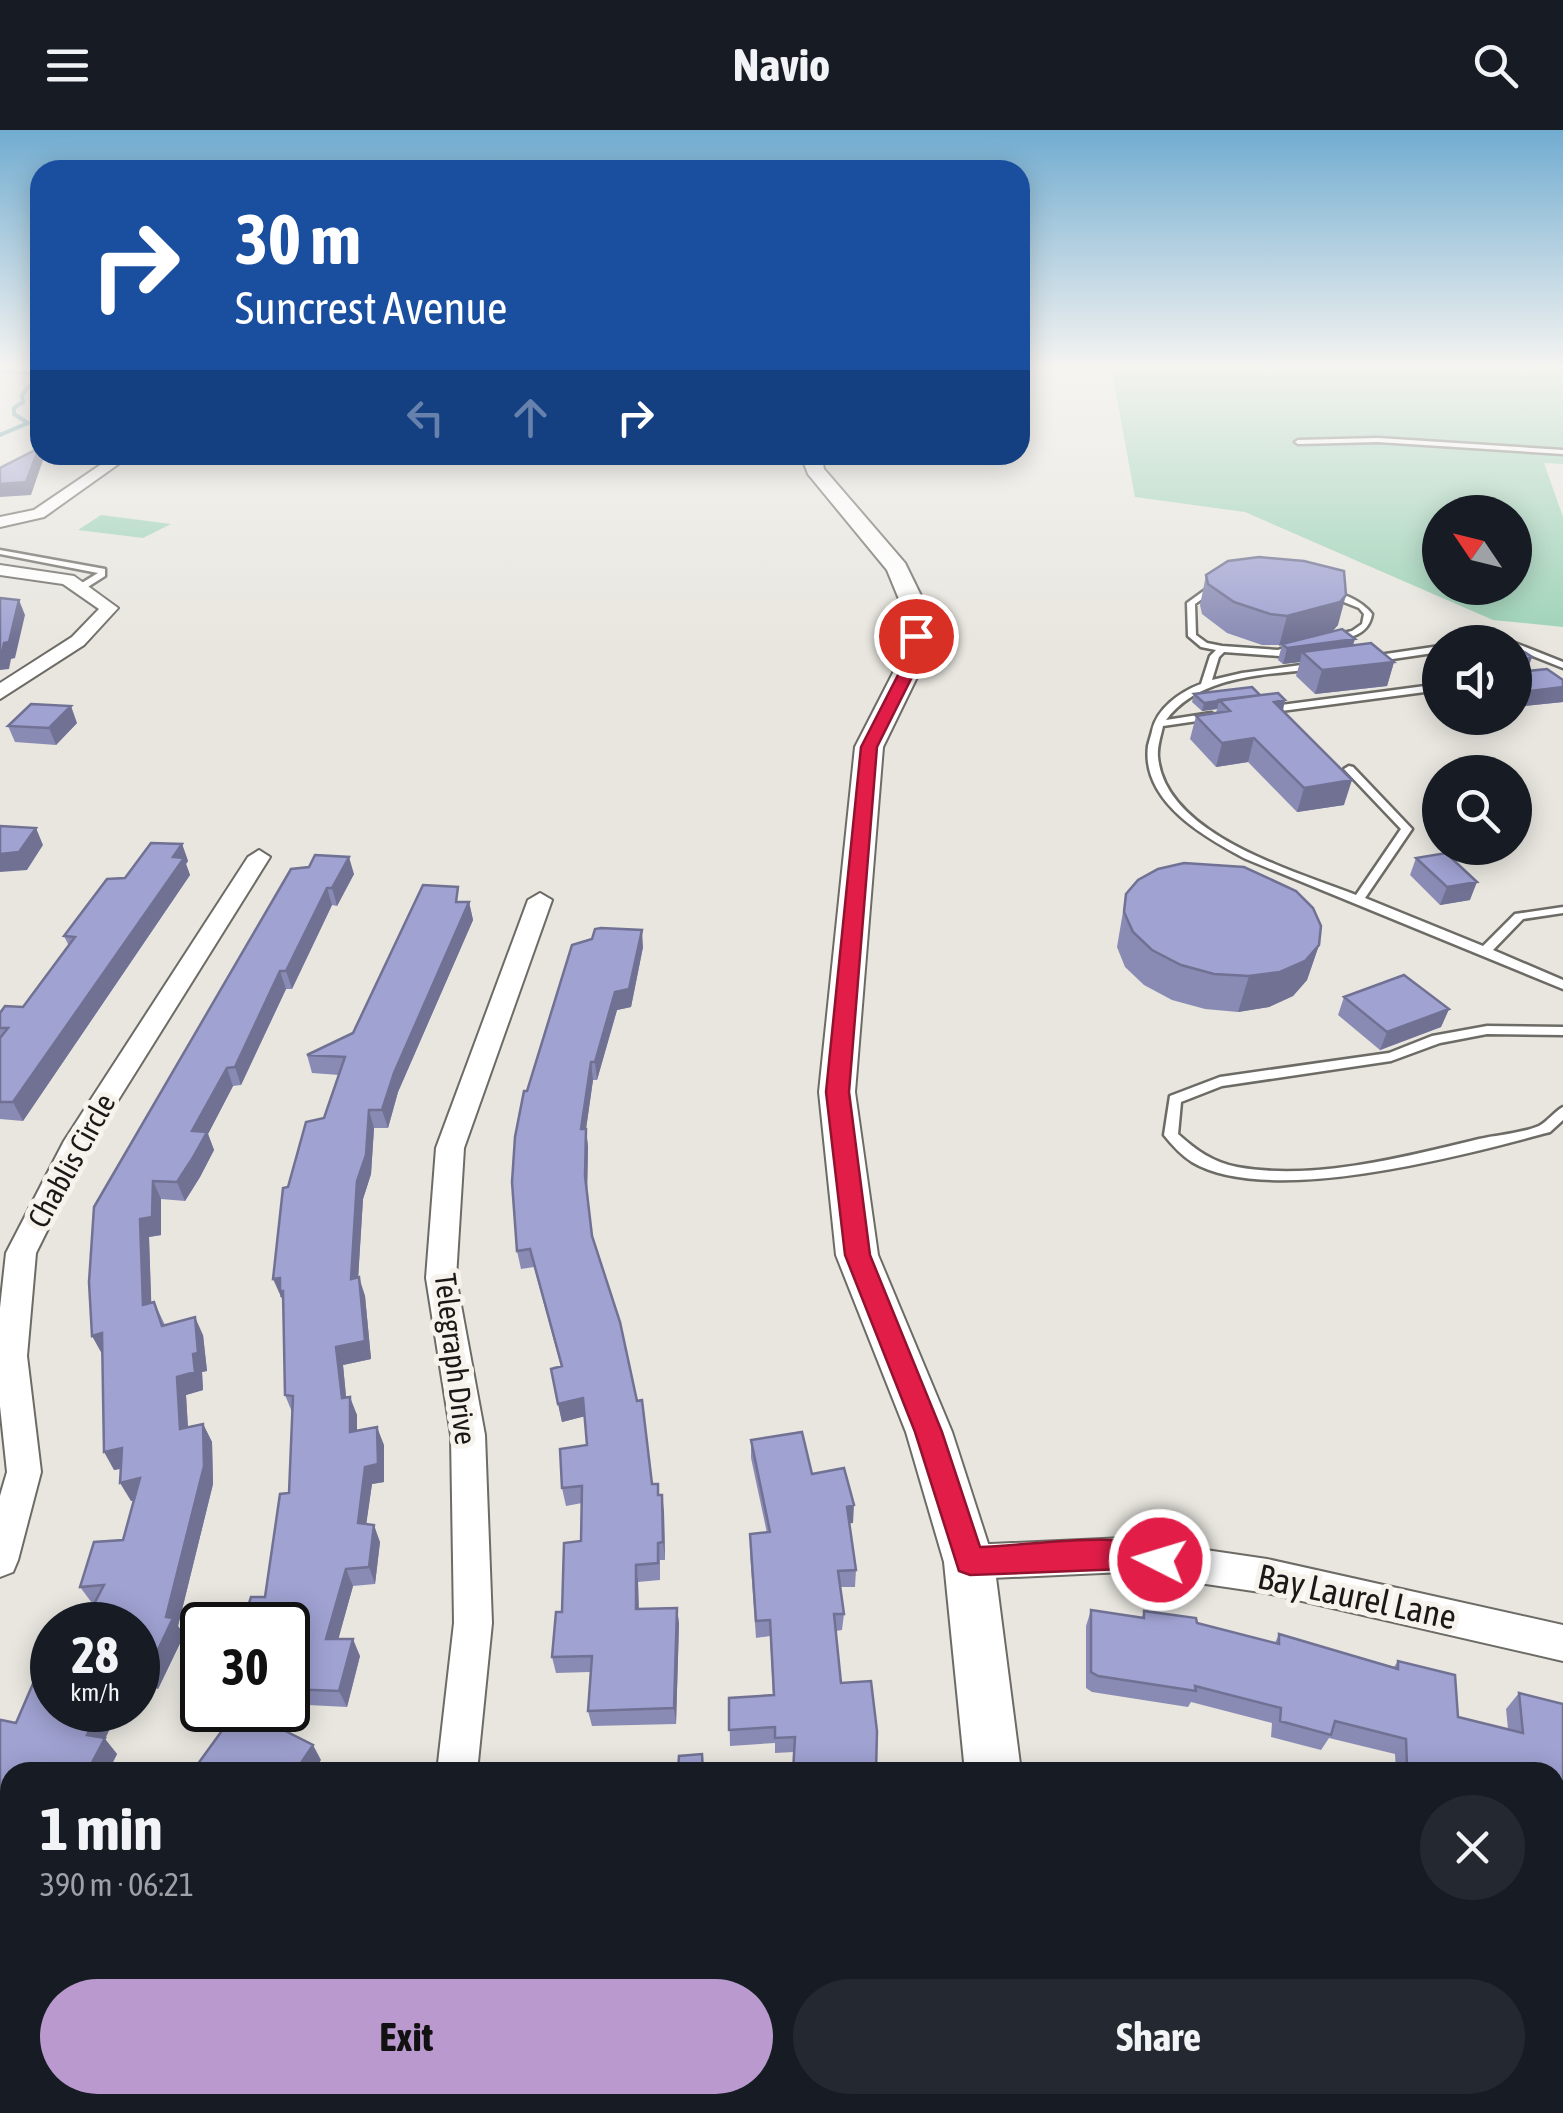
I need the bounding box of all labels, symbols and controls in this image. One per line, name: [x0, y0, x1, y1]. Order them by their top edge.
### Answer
icon: menu: [40, 38, 95, 93]
icon: search: [1468, 38, 1523, 93]
text: Navio: [733, 39, 830, 91]
text: 30 m: [235, 199, 361, 279]
icon: right: [70, 200, 200, 330]
text: Suncrest Avenue: [235, 282, 507, 334]
icon: left: [398, 390, 453, 445]
icon: ahead: [503, 390, 558, 445]
icon: right: [608, 390, 663, 445]
north arrow: [1422, 495, 1532, 605]
map controls: [1422, 495, 1532, 865]
pin: [874, 594, 959, 679]
icon: arrive: [889, 609, 944, 664]
button: sound: [1422, 625, 1532, 735]
button: search: [1422, 755, 1532, 865]
street label: Chablis Circle: [21, 1088, 122, 1233]
street label: Telegraph Drive: [429, 1271, 483, 1447]
position arrow: [1108, 1508, 1212, 1612]
street label: Bay Laurel Lane: [1254, 1555, 1460, 1637]
speed limit sign: 30: [180, 1602, 310, 1732]
text: 28: [71, 1626, 118, 1684]
text: km/h: [70, 1678, 120, 1706]
text: 1 min: [40, 1794, 163, 1863]
button: close: [1420, 1795, 1525, 1900]
text: 390 m · 06:21: [40, 1866, 194, 1903]
button: Exit: [40, 1979, 773, 2094]
button: Share: [793, 1979, 1525, 2094]

